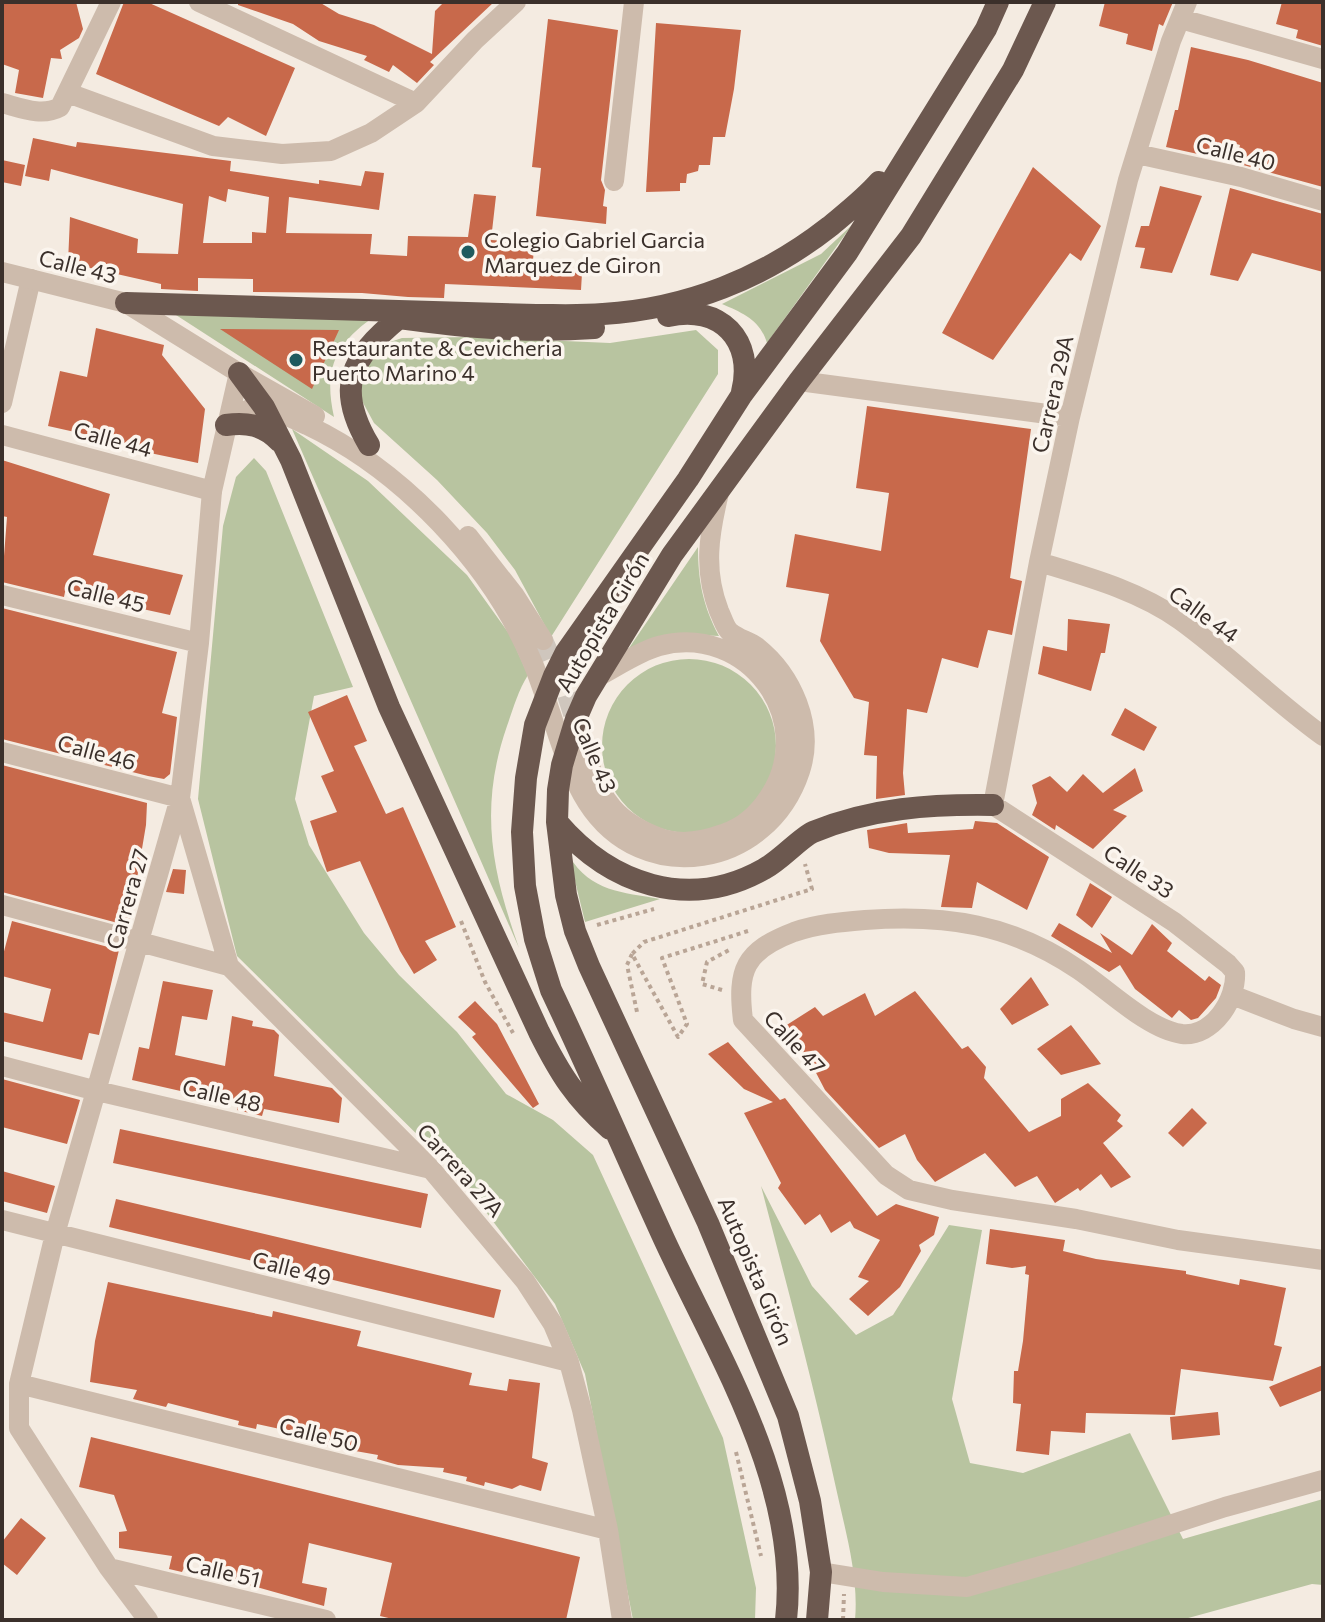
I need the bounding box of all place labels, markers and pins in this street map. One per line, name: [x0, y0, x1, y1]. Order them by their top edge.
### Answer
place label: Colegio Gabriel Garcia Marquez de Giron: [484, 226, 705, 278]
marker: Colegio Gabriel Garcia Marquez de Giron: [459, 243, 477, 261]
place label: Restaurante & Cevicheria Puerto Marino 4: [312, 334, 562, 386]
marker: Restaurante & Cevicheria Puerto Marino 4: [287, 351, 305, 369]

